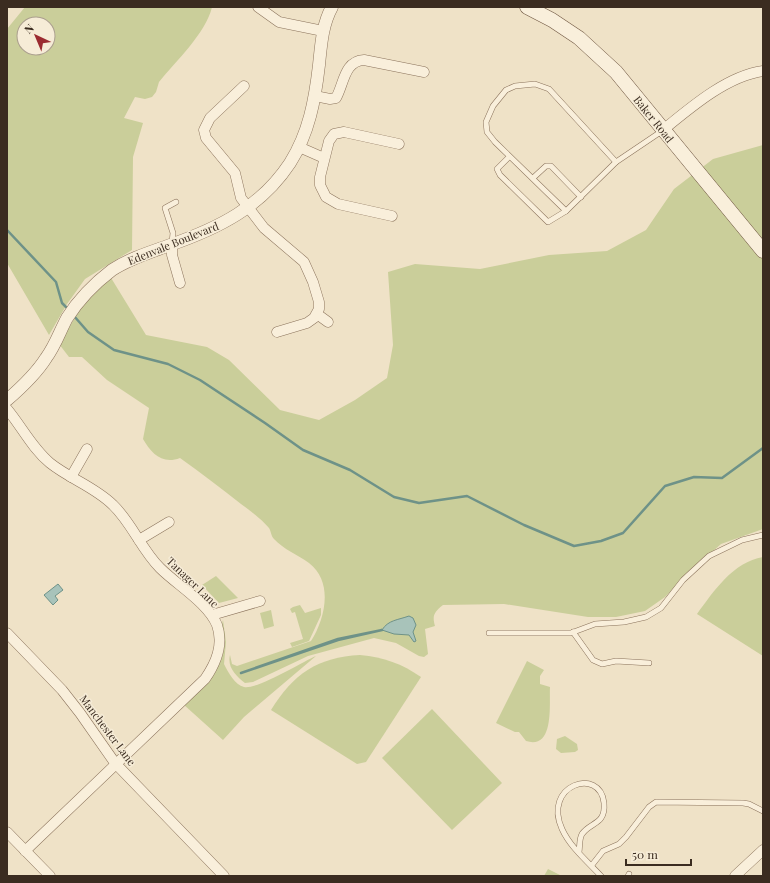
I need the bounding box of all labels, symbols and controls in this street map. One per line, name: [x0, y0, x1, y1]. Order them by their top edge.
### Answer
north arrow: [16, 16, 56, 56]
text: N: [21, 20, 37, 37]
street label: Baker Road: [631, 92, 678, 146]
street label: Edenvale Boulevard: [125, 218, 221, 268]
street label: Tanager Lane: [164, 553, 223, 611]
street label: Manchester Lane: [76, 692, 140, 769]
scale bar: [626, 841, 691, 867]
text: 50 m: [632, 846, 658, 862]

